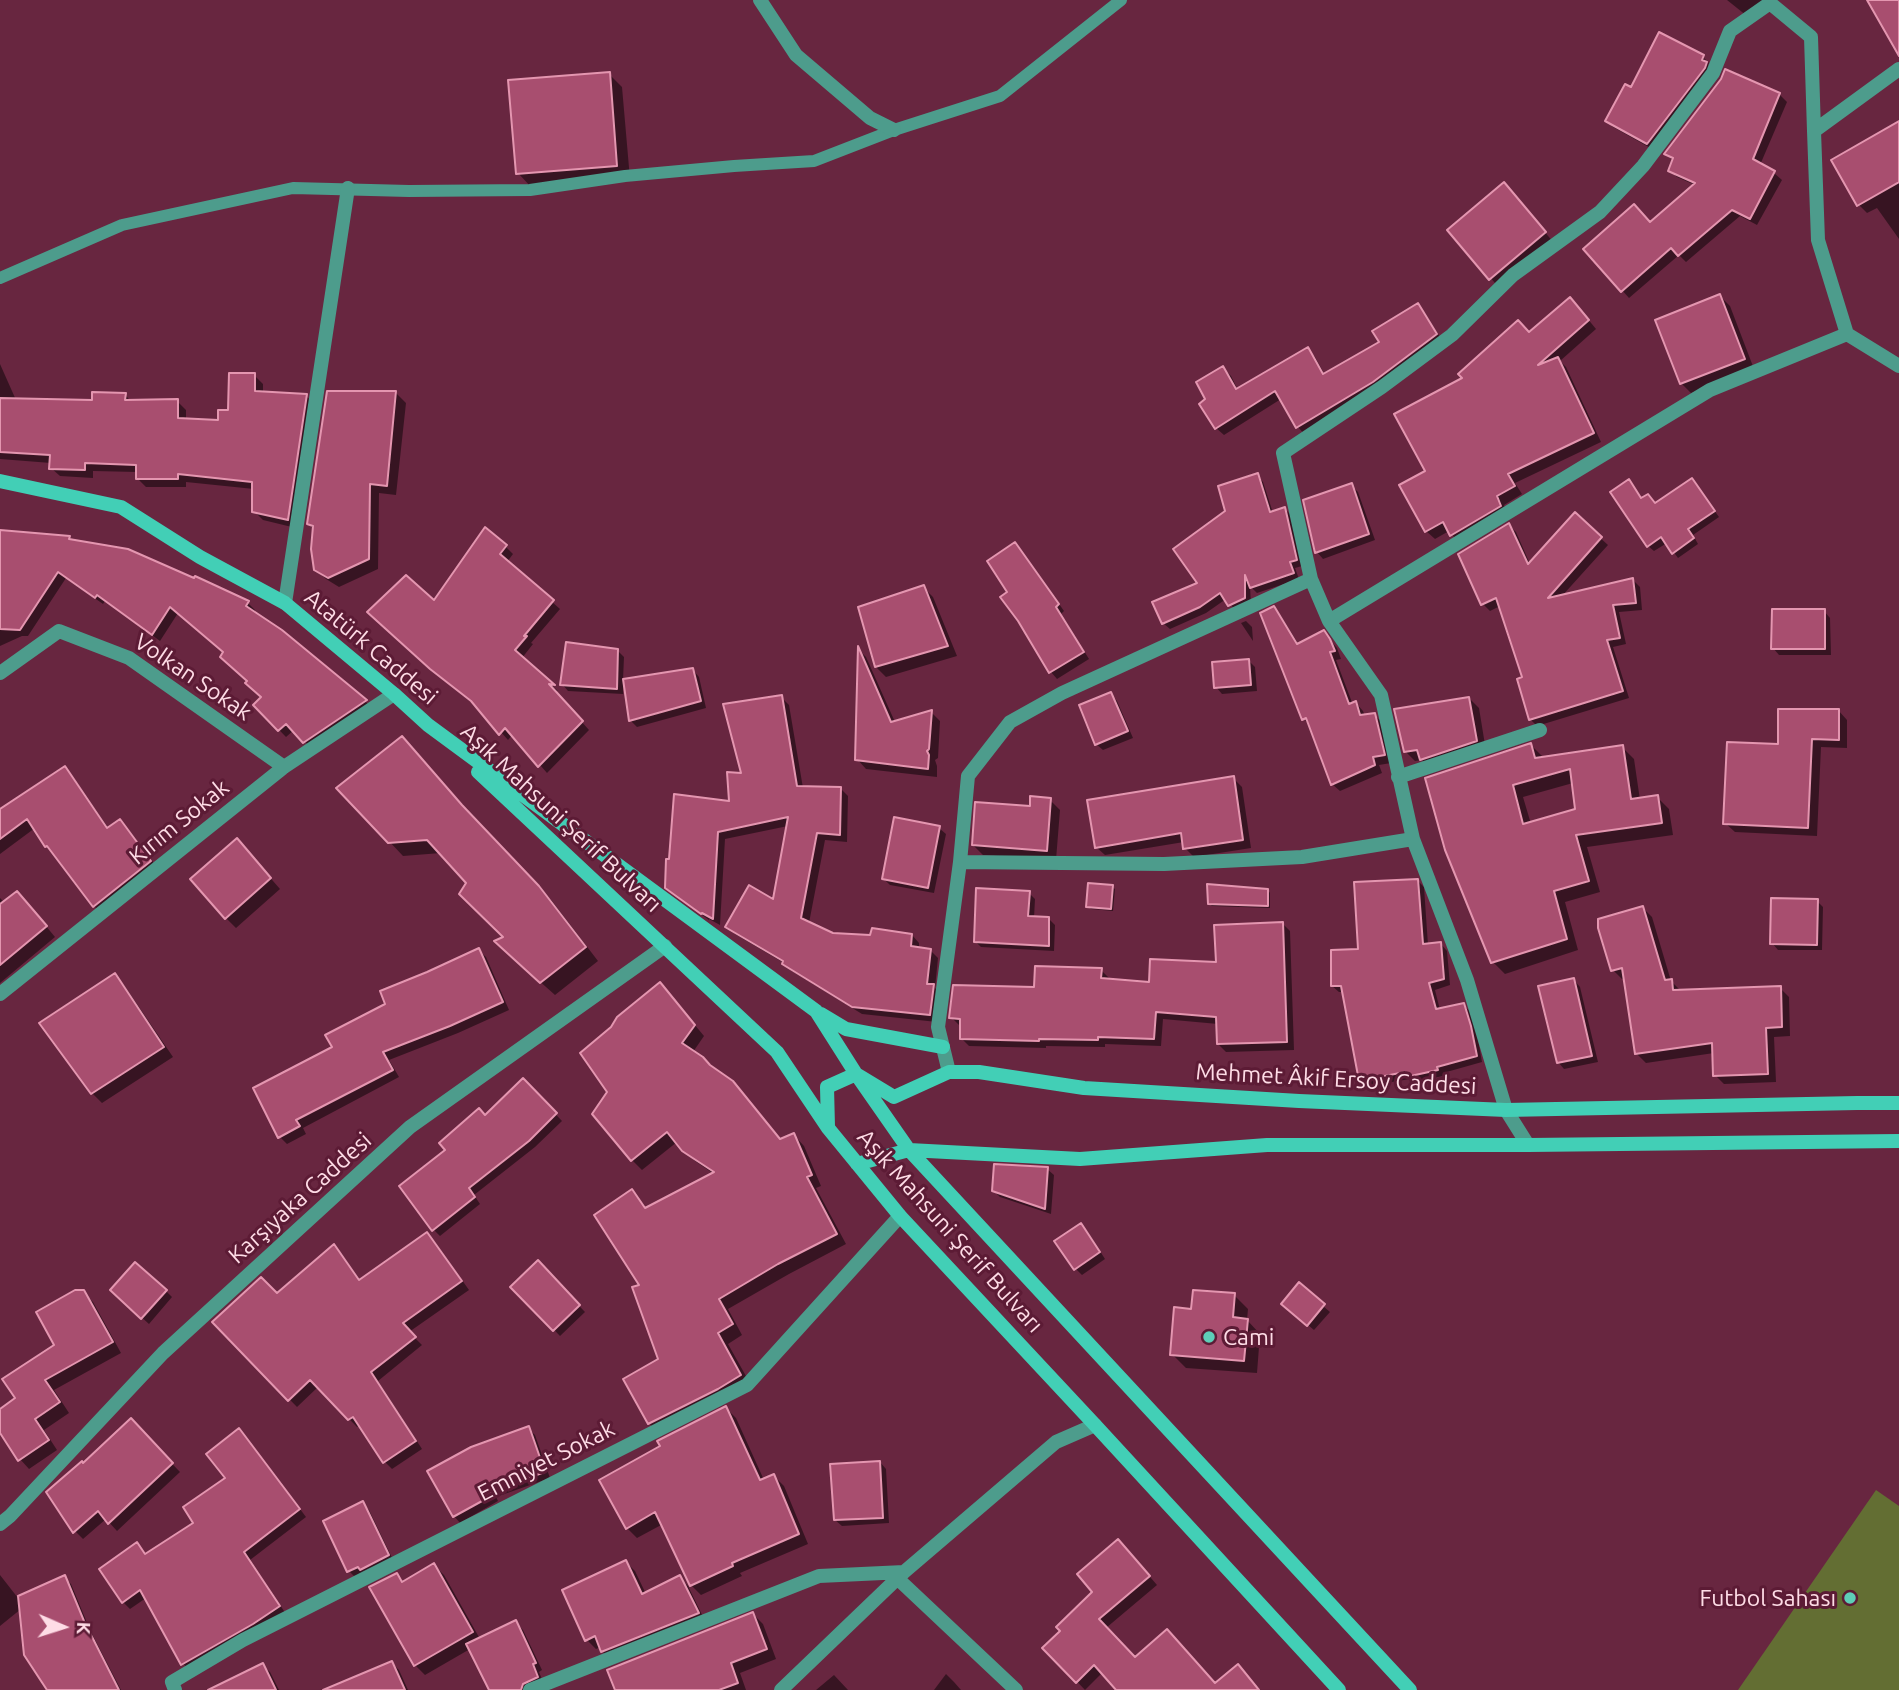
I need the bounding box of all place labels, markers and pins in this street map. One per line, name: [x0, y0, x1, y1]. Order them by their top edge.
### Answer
place label: Cami: [1223, 1323, 1274, 1351]
marker: Cami: [1201, 1329, 1217, 1345]
place label: Futbol Sahası: [1699, 1584, 1836, 1612]
marker: Futbol Sahası: [1842, 1590, 1858, 1606]

